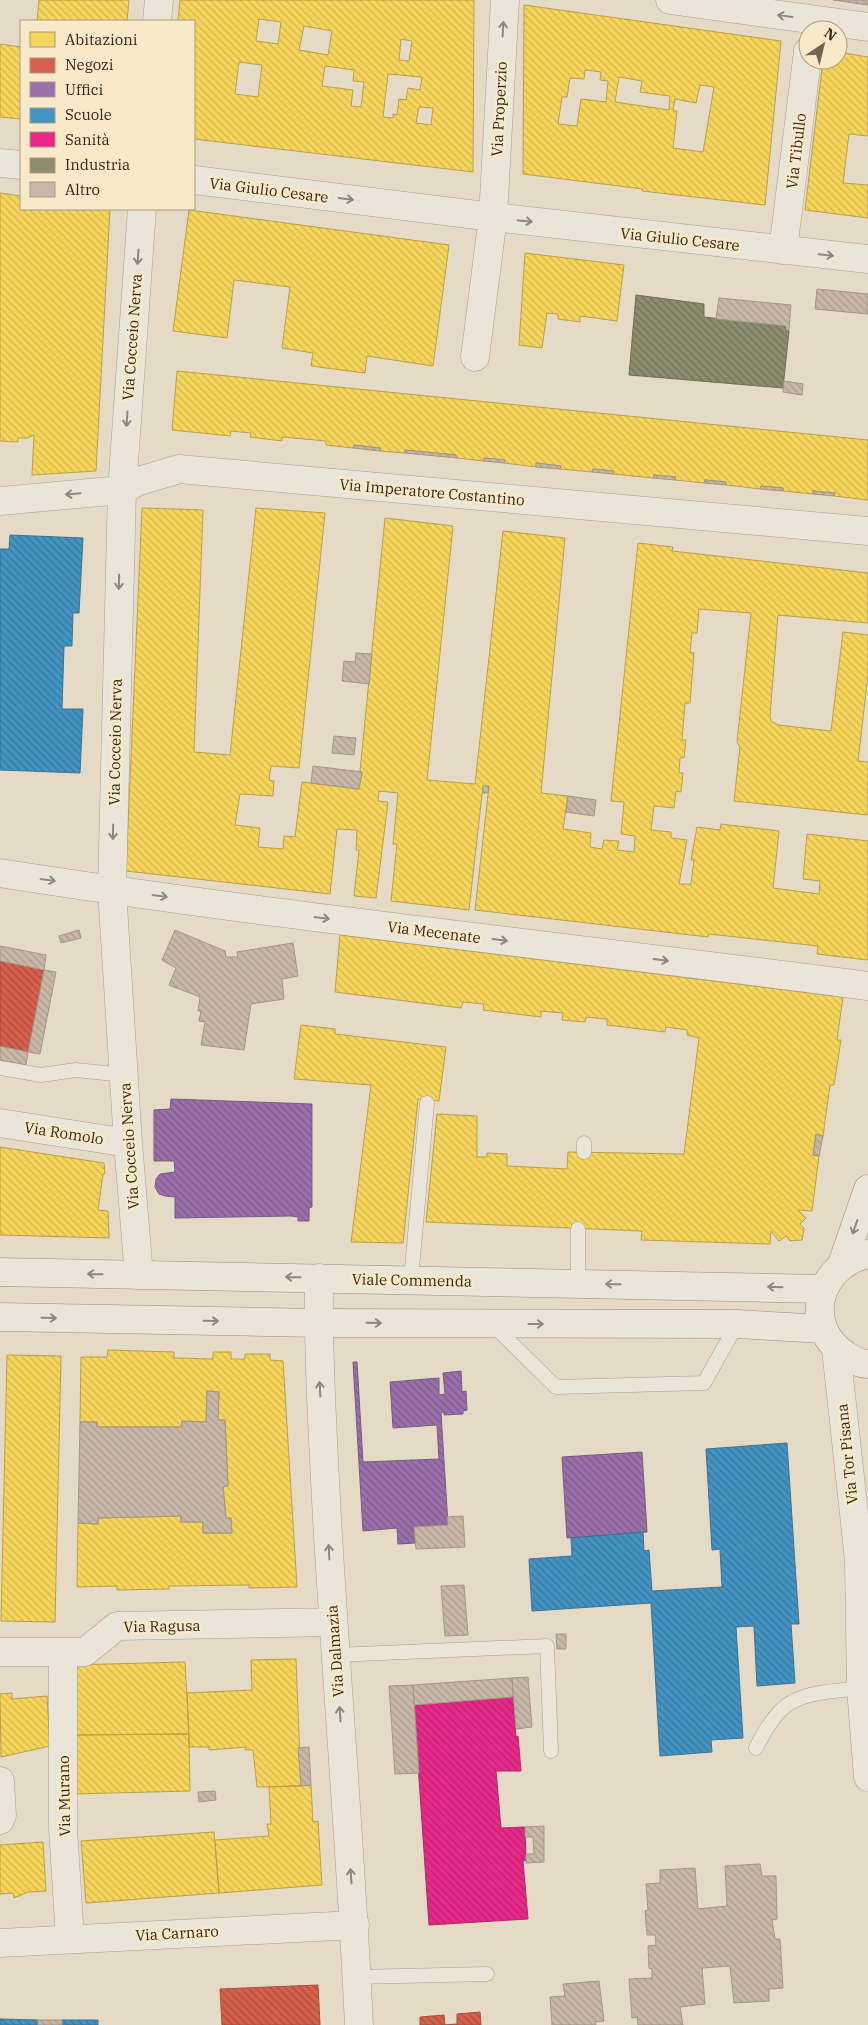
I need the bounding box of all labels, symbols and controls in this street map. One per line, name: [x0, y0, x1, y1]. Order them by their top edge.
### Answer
one-way arrow: [777, 11, 793, 21]
legend: [20, 20, 195, 210]
north arrow: [798, 20, 848, 70]
one-way arrow: [499, 21, 508, 37]
text: N: [821, 24, 840, 45]
text: Abitazioni: [65, 30, 138, 49]
text: Negozi: [65, 55, 114, 74]
street label: Via Properzio: [487, 61, 511, 157]
text: Uffici: [65, 80, 103, 99]
text: Scuole: [65, 105, 112, 124]
street label: Via Tibullo: [782, 112, 810, 190]
text: Sanità: [65, 130, 110, 149]
text: Industria: [65, 155, 130, 174]
street label: Via Giulio Cesare: [208, 173, 330, 207]
text: Altro: [65, 180, 100, 199]
one-way arrow: [338, 194, 354, 204]
one-way arrow: [517, 216, 533, 226]
street label: Via Giulio Cesare: [619, 223, 741, 255]
one-way arrow: [133, 249, 143, 265]
one-way arrow: [817, 250, 833, 260]
street label: Via Cocceio Nerva: [118, 273, 146, 401]
one-way arrow: [122, 411, 131, 427]
street label: Via Imperatore Costantino: [339, 474, 525, 510]
one-way arrow: [65, 489, 81, 499]
one-way arrow: [115, 574, 124, 590]
street label: Via Cocceio Nerva: [104, 678, 126, 806]
one-way arrow: [108, 823, 118, 839]
one-way arrow: [40, 876, 56, 886]
one-way arrow: [152, 892, 168, 902]
one-way arrow: [313, 913, 329, 923]
street label: Via Mecenate: [386, 917, 482, 947]
one-way arrow: [492, 935, 508, 945]
one-way arrow: [653, 955, 669, 965]
street label: Via Cocceio Nerva: [115, 1082, 143, 1210]
street label: Via Romolo: [23, 1117, 105, 1149]
one-way arrow: [850, 1218, 859, 1234]
one-way arrow: [87, 1269, 104, 1279]
street label: Viale Commenda: [352, 1269, 472, 1291]
one-way arrow: [285, 1272, 301, 1282]
one-way arrow: [605, 1279, 621, 1289]
one-way arrow: [767, 1282, 784, 1292]
one-way arrow: [40, 1313, 56, 1322]
one-way arrow: [202, 1316, 219, 1326]
one-way arrow: [365, 1318, 381, 1328]
one-way arrow: [528, 1319, 544, 1329]
one-way arrow: [316, 1382, 325, 1398]
street label: Via Tor Pisana: [832, 1403, 862, 1505]
one-way arrow: [325, 1544, 334, 1560]
street label: Via Dalmazia: [322, 1604, 348, 1698]
street label: Via Ragusa: [123, 1616, 201, 1636]
one-way arrow: [335, 1706, 344, 1722]
street label: Via Murano: [54, 1755, 74, 1837]
one-way arrow: [347, 1868, 356, 1884]
street label: Via Carnaro: [135, 1921, 219, 1945]

